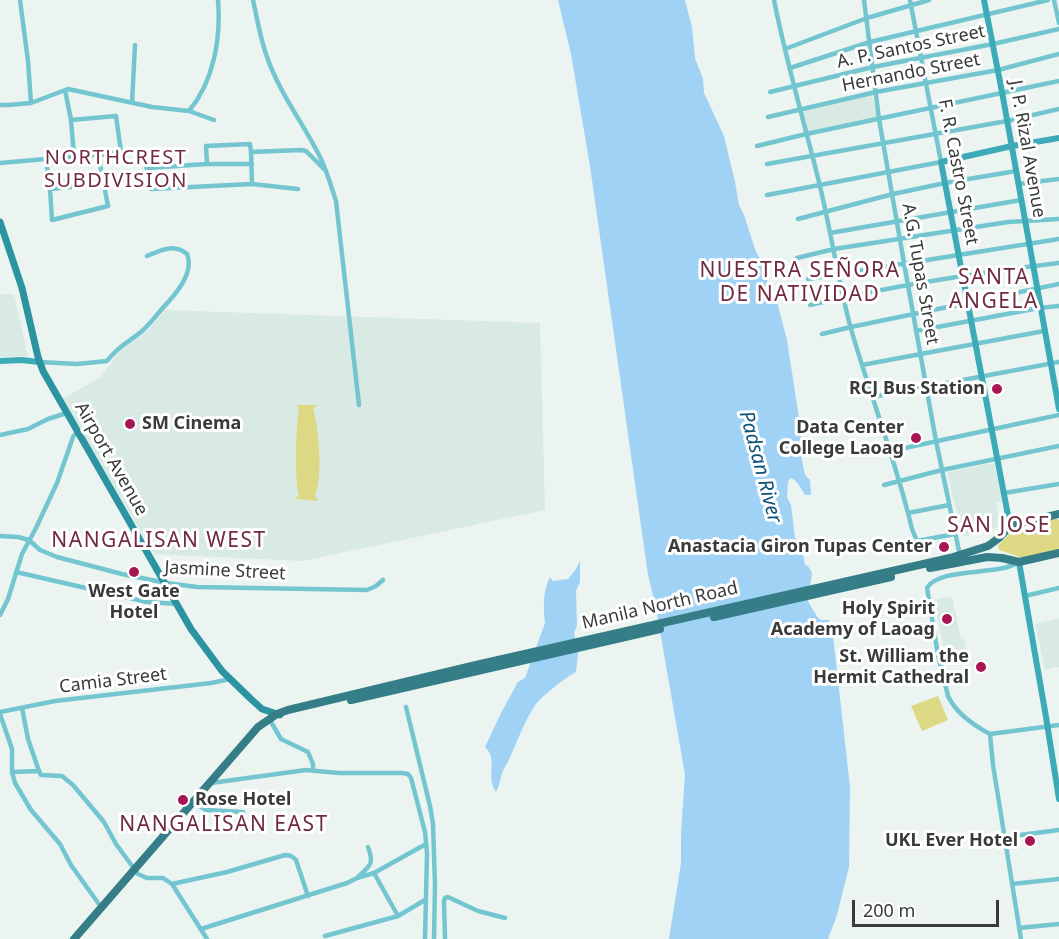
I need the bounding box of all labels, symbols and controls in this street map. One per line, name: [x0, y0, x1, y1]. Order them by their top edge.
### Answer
street label: A. P. Santos Street: [835, 21, 987, 73]
street label: Hernando Street: [840, 49, 982, 97]
street label: J. P. Rizal Avenue: [1004, 78, 1050, 220]
street label: F. R. Castro Street: [933, 97, 983, 247]
district label: NORTHCREST SUBDIVISION: [44, 146, 188, 193]
street label: A.G. Tupas Street: [897, 202, 943, 346]
district label: NUESTRA SEÑORA DE NATIVIDAD: [699, 258, 901, 308]
district label: SANTA ANGELA: [949, 265, 1039, 315]
place label: RCJ Bus Station: [849, 378, 985, 400]
marker: RCJ Bus Station: [990, 382, 1004, 396]
street label: Airport Avenue: [70, 398, 152, 520]
water label: Padsan River: [734, 408, 786, 526]
place label: SM Cinema: [142, 413, 241, 435]
marker: SM Cinema: [123, 417, 137, 431]
place label: Data Center College Laoag: [779, 417, 904, 460]
marker: Data Center College Laoag: [909, 431, 923, 445]
district label: SAN JOSE: [947, 513, 1051, 539]
district label: NANGALISAN WEST: [51, 528, 267, 554]
place label: Anastacia Giron Tupas Center: [668, 536, 932, 558]
marker: Anastacia Giron Tupas Center: [937, 540, 951, 554]
street label: Jasmine Street: [164, 557, 286, 585]
marker: West Gate Hotel: [127, 565, 141, 579]
street label: Manila North Road: [580, 578, 740, 634]
place label: West Gate Hotel: [88, 581, 180, 624]
place label: Holy Spirit Academy of Laoag: [771, 598, 935, 640]
marker: Holy Spirit Academy of Laoag: [940, 612, 954, 626]
place label: St. William the Hermit Cathedral: [813, 646, 969, 688]
marker: St. William the Hermit Cathedral: [974, 660, 988, 674]
street label: Camia Street: [58, 664, 168, 698]
place label: Rose Hotel: [195, 789, 291, 811]
marker: Rose Hotel: [176, 793, 190, 807]
district label: NANGALISAN EAST: [119, 812, 329, 838]
place label: UKL Ever Hotel: [885, 830, 1018, 852]
marker: UKL Ever Hotel: [1023, 834, 1037, 848]
scale bar: [855, 888, 1002, 926]
text: 200 m: [863, 898, 915, 922]

